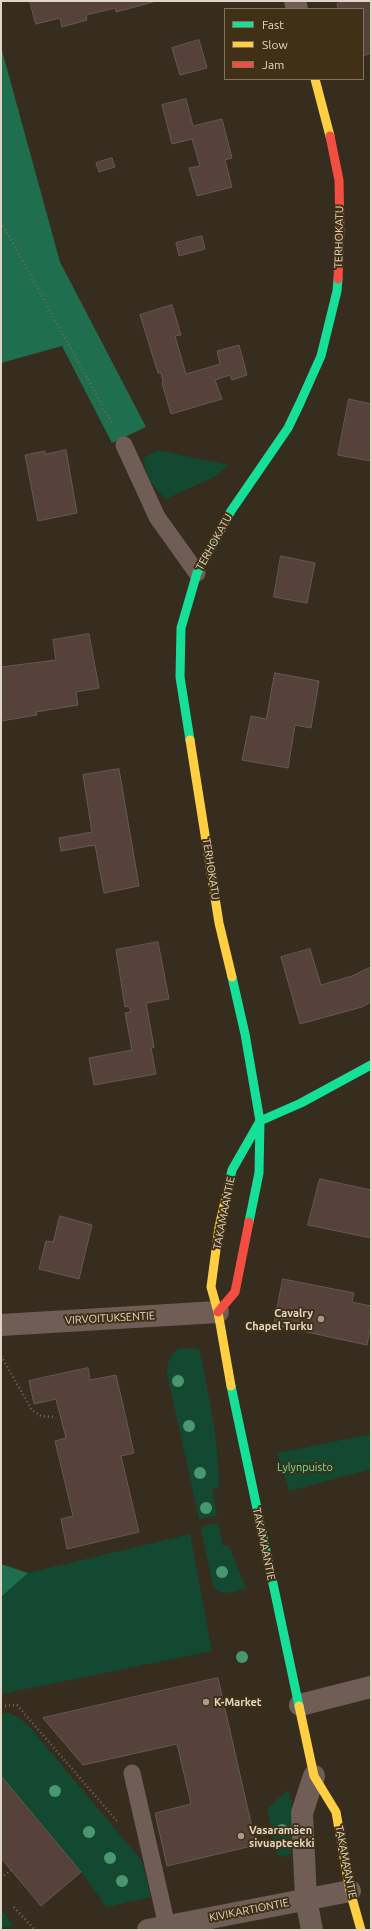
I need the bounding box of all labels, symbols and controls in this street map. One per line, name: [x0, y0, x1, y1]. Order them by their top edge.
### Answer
legend: [224, 8, 364, 80]
text: Fast: [262, 18, 284, 31]
text: Slow: [262, 38, 288, 51]
text: Jam: [262, 58, 284, 71]
street label: TERHOKATU: [332, 206, 346, 268]
street label: TERHOKATU: [193, 511, 235, 573]
street label: TERHOKATU: [200, 837, 222, 901]
street label: TAKAMAANTIE: [210, 1175, 238, 1251]
place label: Cavalry Chapel Turku: [245, 1306, 313, 1332]
street label: VIRVOITUKSENTIE: [65, 1309, 155, 1327]
marker: Cavalry Chapel Turku: [316, 1314, 326, 1324]
park label: Lylynpuisto: [277, 1460, 333, 1474]
street label: TAKAMAANTIE: [250, 1506, 278, 1582]
place label: K-Market: [214, 1695, 262, 1709]
marker: K-Market: [201, 1697, 211, 1707]
place label: Vasaramäen sivuapteekki: [249, 1823, 315, 1849]
street label: TAKAMAANTIE: [332, 1824, 360, 1900]
marker: Vasaramäen sivuapteekki: [236, 1831, 246, 1841]
street label: KIVIKARTIONTIE: [208, 1896, 290, 1924]

